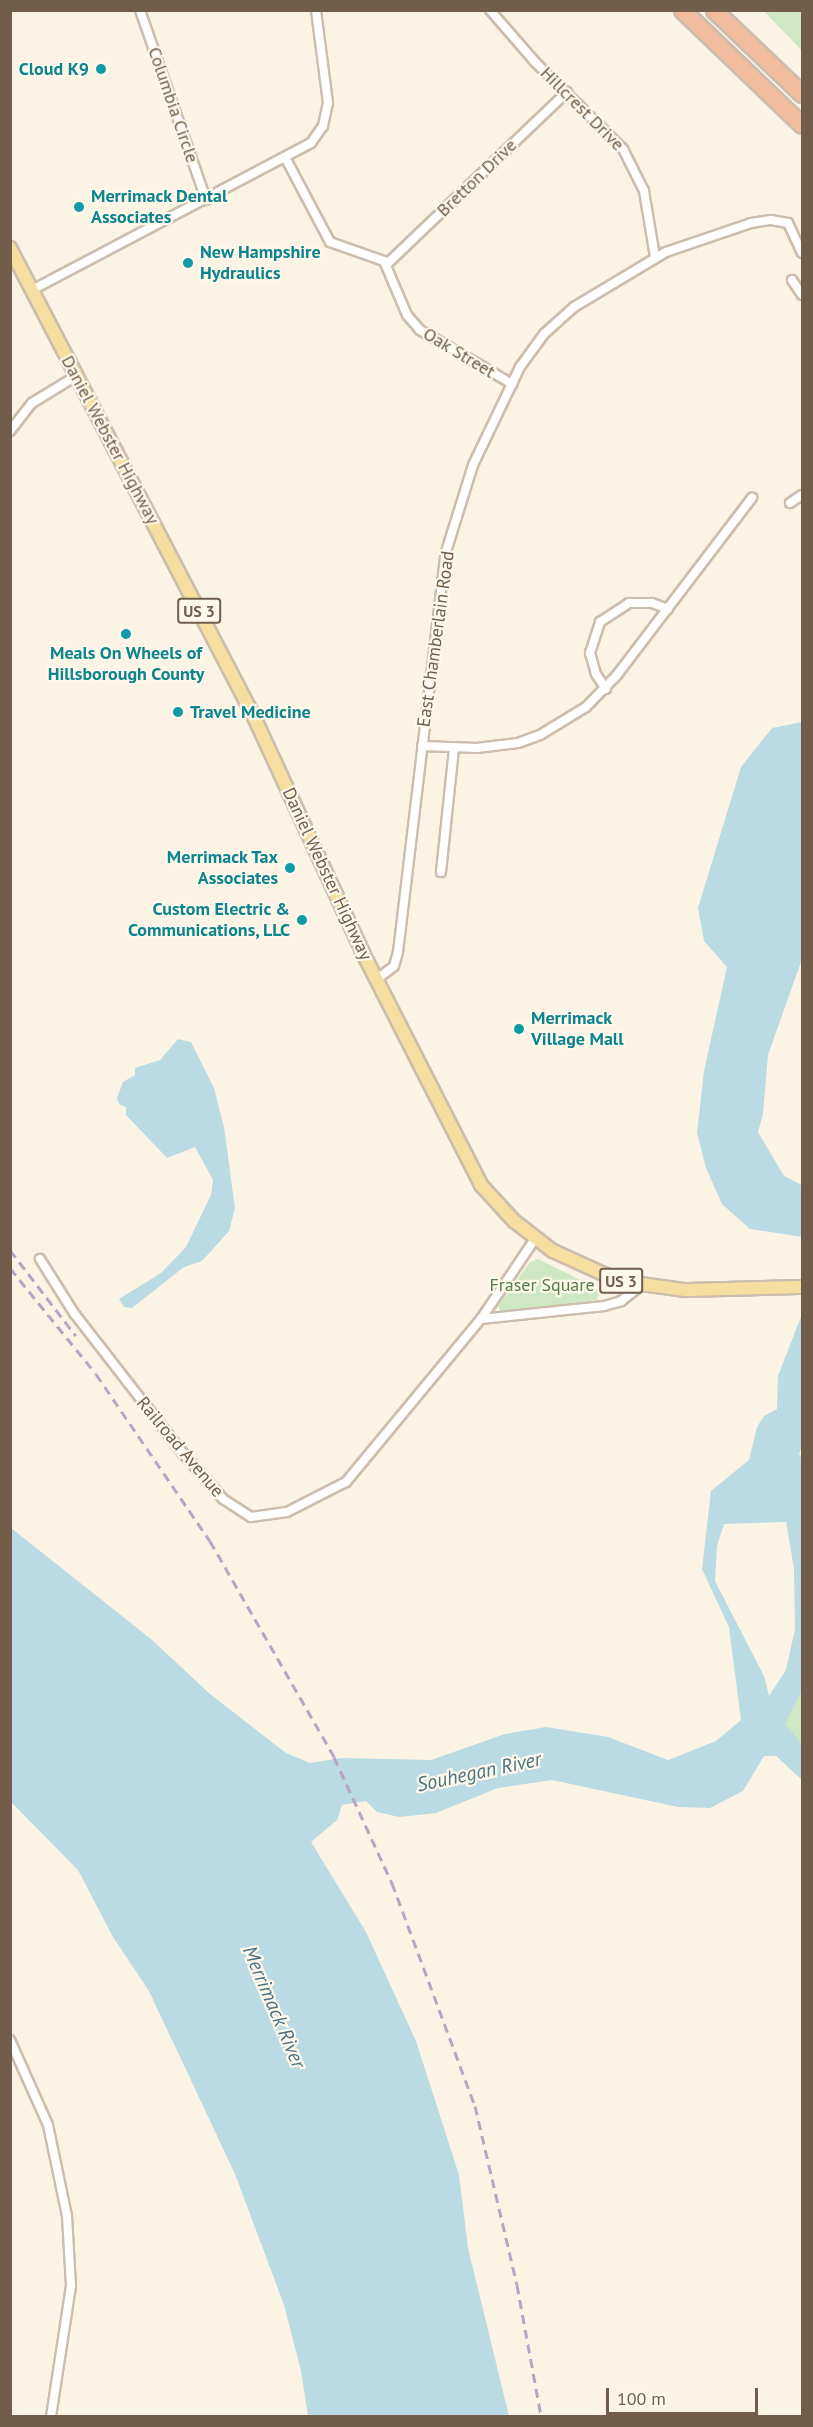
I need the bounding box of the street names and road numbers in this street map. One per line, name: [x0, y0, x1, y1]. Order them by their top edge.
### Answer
street label: Columbia Circle: [143, 44, 203, 166]
street label: Hillcrest Drive: [536, 63, 628, 155]
street label: Bretton Drive: [433, 135, 521, 221]
street label: Oak Street: [419, 323, 499, 383]
street label: Daniel Webster Highway: [56, 352, 164, 528]
street label: East Chamberlain Road: [413, 550, 459, 728]
road number: US 3: [176, 598, 222, 624]
street label: Daniel Webster Highway: [277, 784, 377, 964]
road number: US 3: [598, 1268, 644, 1294]
street label: Railroad Avenue: [132, 1392, 228, 1502]

